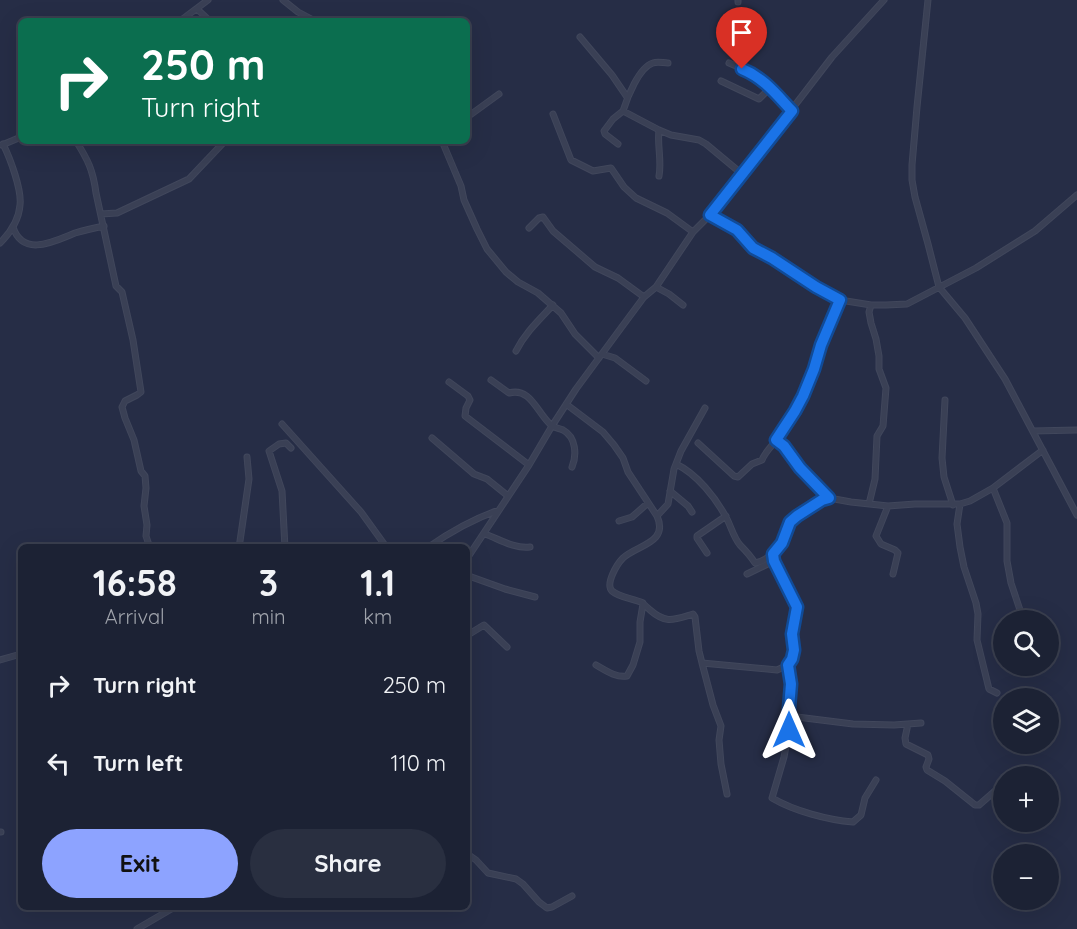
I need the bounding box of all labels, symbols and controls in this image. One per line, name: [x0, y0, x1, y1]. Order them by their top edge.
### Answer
pin: [716, 7, 767, 69]
icon: arrive: [725, 16, 758, 49]
text: 250 m: [141, 38, 265, 91]
icon: right: [42, 42, 120, 120]
text: Turn right: [141, 90, 260, 124]
text: 16:58: [93, 560, 177, 605]
text: 3: [259, 560, 278, 605]
text: 1.1: [360, 560, 395, 605]
text: Arrival: [105, 604, 165, 629]
text: min: [251, 604, 286, 629]
text: km: [363, 604, 392, 629]
map controls: [993, 610, 1059, 910]
button: search: [993, 610, 1059, 676]
icon: right: [42, 669, 75, 702]
text: Turn right: [93, 671, 197, 699]
text: 250 m: [383, 671, 446, 699]
button: layers: [993, 688, 1059, 754]
position arrow: [757, 698, 821, 762]
icon: left: [42, 747, 75, 780]
text: Turn left: [93, 749, 183, 777]
text: 110 m: [391, 749, 446, 777]
button: +: [993, 766, 1059, 832]
button: Exit: [42, 829, 238, 898]
button: Share: [250, 829, 446, 898]
button: −: [993, 844, 1059, 910]

